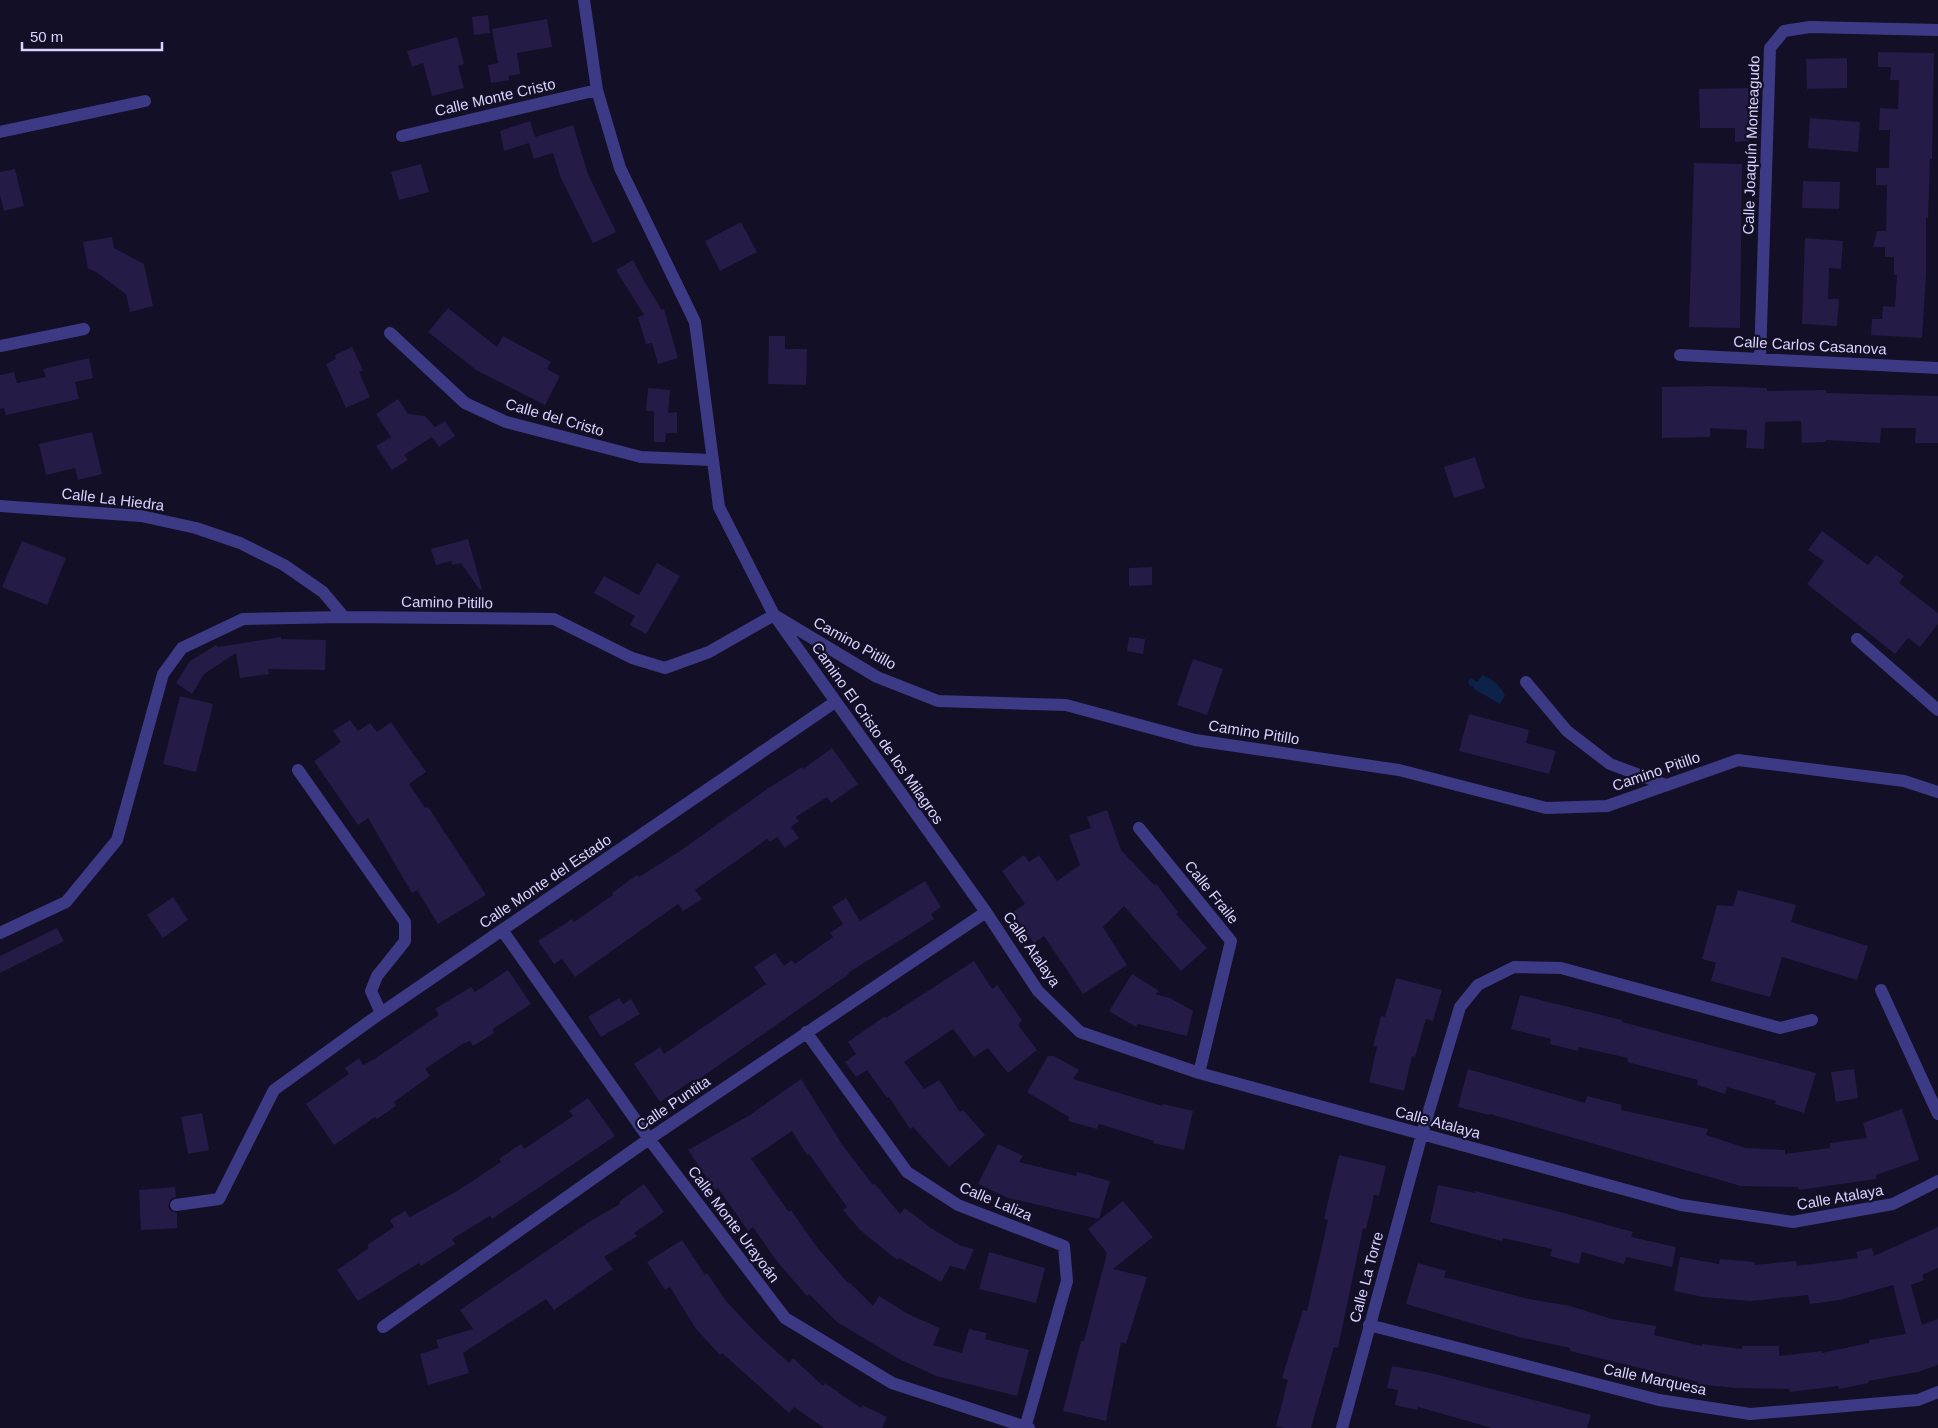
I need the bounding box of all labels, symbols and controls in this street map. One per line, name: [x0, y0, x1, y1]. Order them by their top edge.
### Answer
scale bar: [22, 20, 162, 52]
text: 50 m: [30, 28, 63, 45]
street label: Calle Joaquín Monteagudo: [1739, 55, 1763, 235]
street label: Calle Monte Cristo: [433, 75, 557, 119]
street label: Calle Carlos Casanova: [1733, 332, 1888, 358]
street label: Calle del Cristo: [504, 395, 606, 439]
street label: Calle La Hiedra: [61, 484, 166, 514]
street label: Camino Pitillo: [401, 593, 493, 611]
street label: Camino Pitillo: [811, 613, 899, 673]
street label: Camino El Cristo de los Milagros: [809, 639, 947, 827]
street label: Camino Pitillo: [1207, 716, 1301, 748]
street label: Camino Pitillo: [1610, 748, 1702, 794]
street label: Calle Monte del Estado: [476, 831, 614, 931]
street label: Calle Fraile: [1182, 857, 1242, 927]
street label: Calle Atalaya: [1000, 908, 1064, 990]
street label: Calle Puntita: [633, 1072, 714, 1134]
street label: Calle Atalaya: [1394, 1102, 1483, 1142]
street label: Calle Monte Urayoán: [685, 1163, 783, 1285]
street label: Calle Laliza: [957, 1178, 1036, 1224]
street label: Calle Atalaya: [1795, 1181, 1885, 1213]
street label: Calle La Torre: [1346, 1230, 1386, 1324]
street label: Calle Marquesa: [1602, 1360, 1709, 1398]

